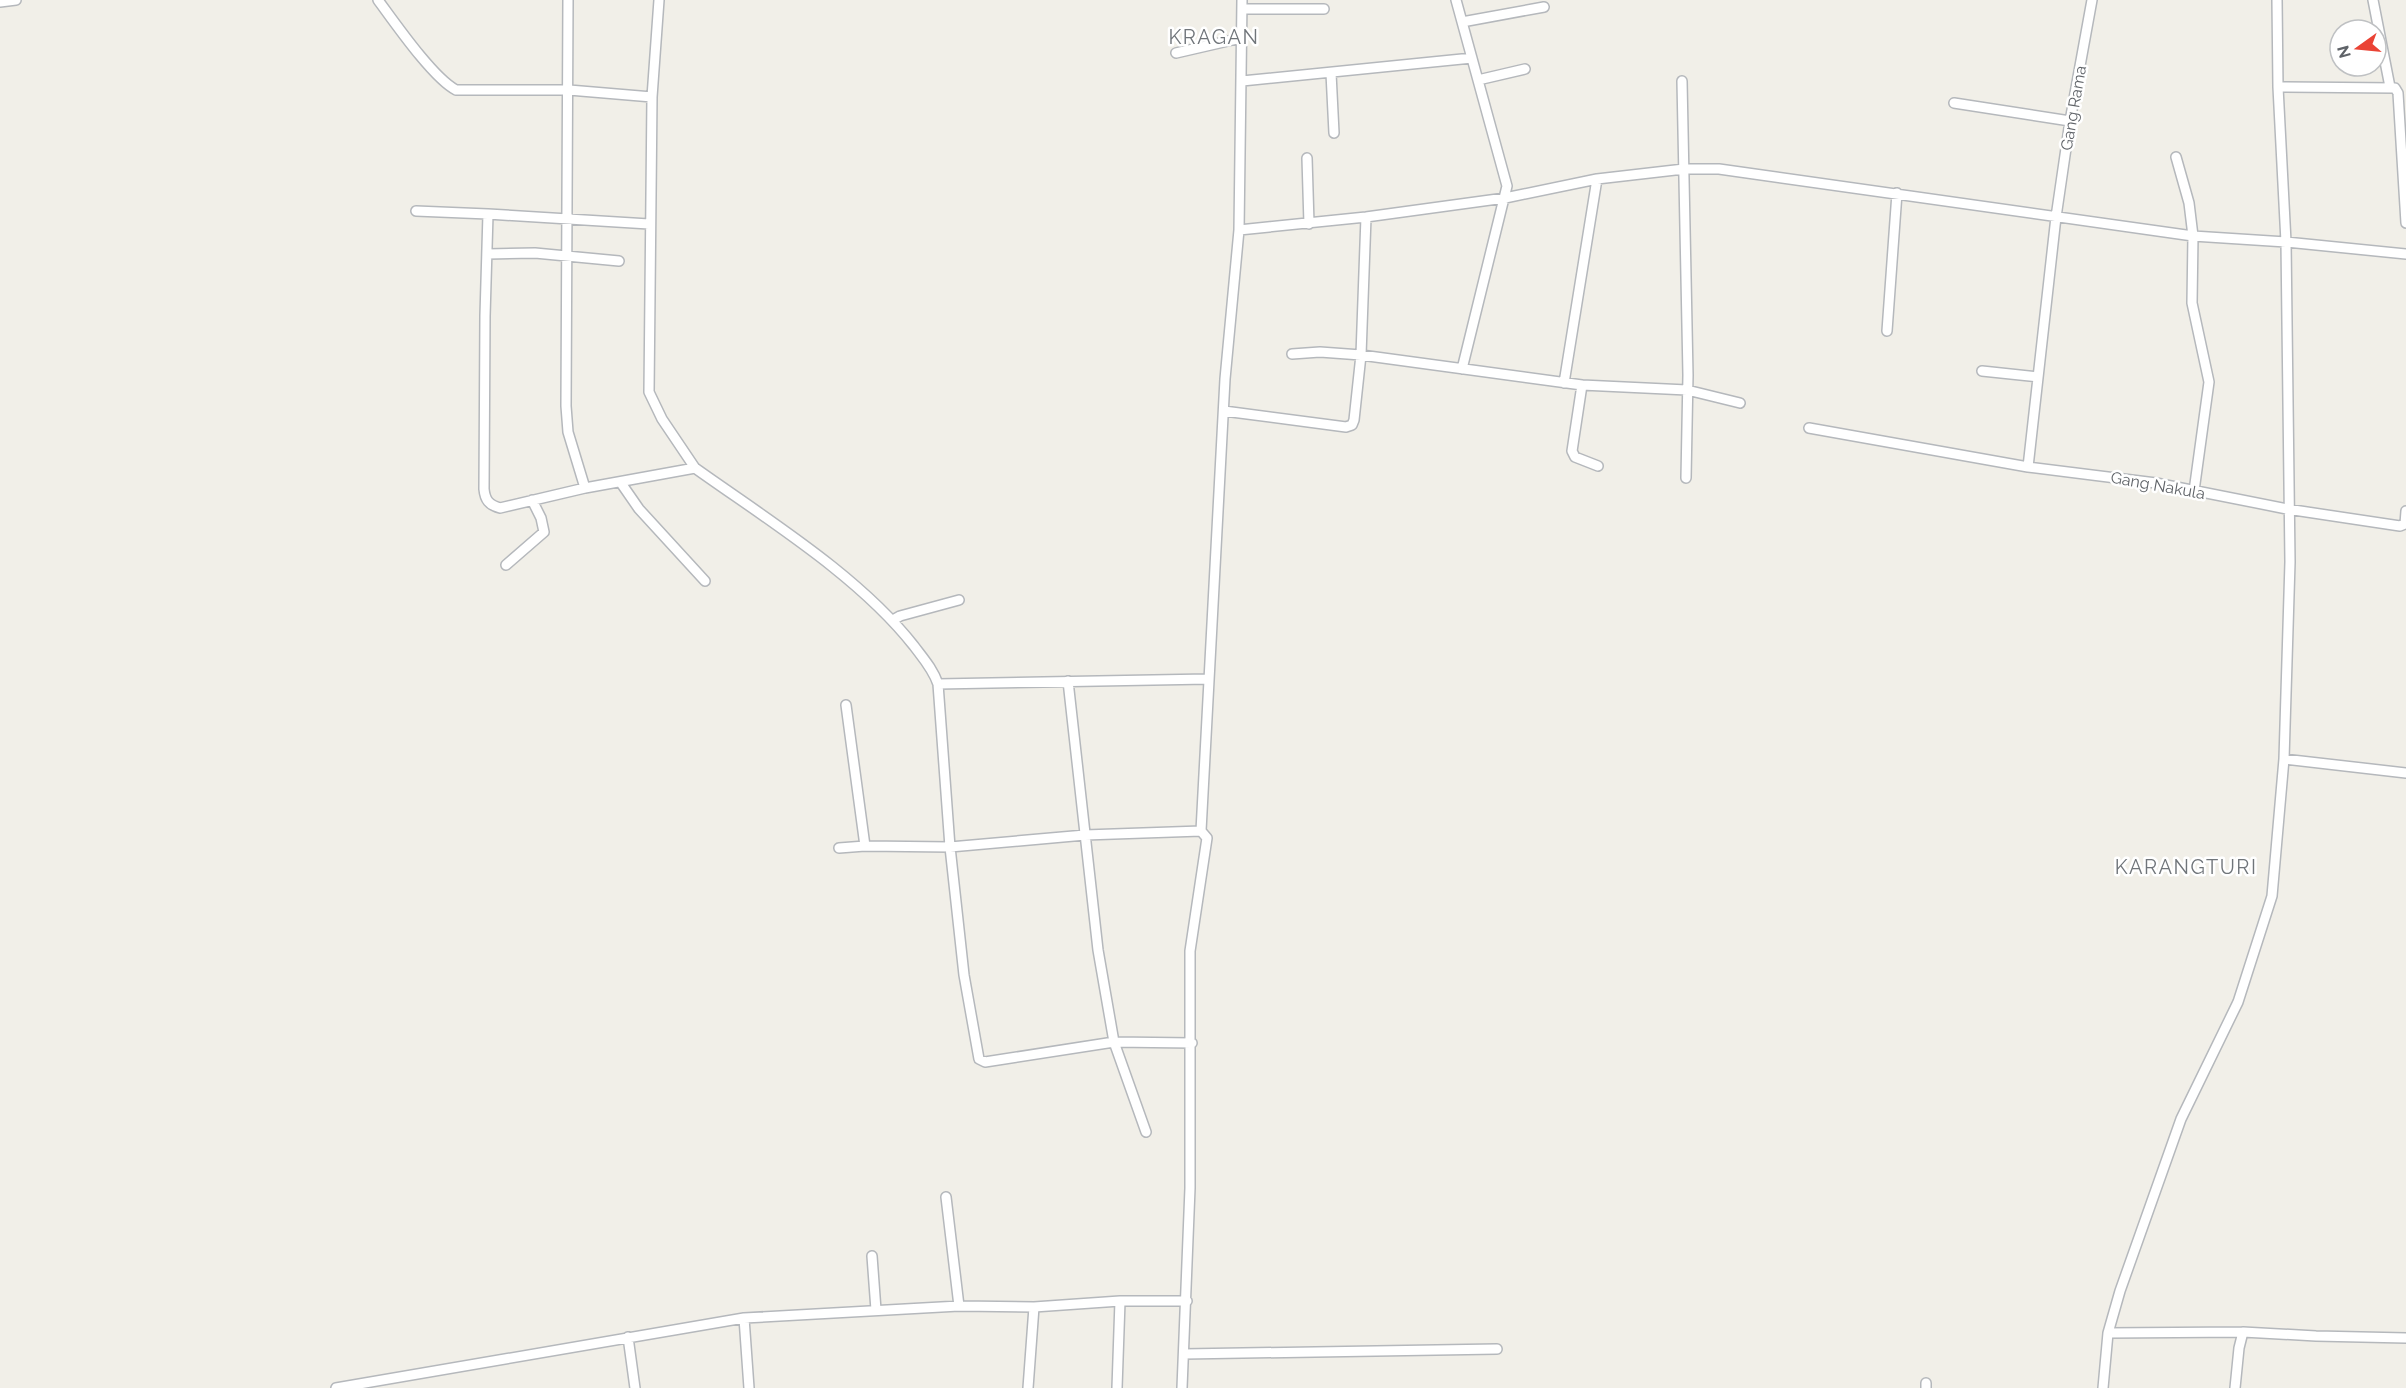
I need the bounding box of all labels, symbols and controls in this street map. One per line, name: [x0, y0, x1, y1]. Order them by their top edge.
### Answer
north arrow: [2328, 18, 2388, 78]
district label: KRAGAN: [1168, 25, 1260, 49]
text: N: [2333, 43, 2355, 60]
street label: Gang Rama: [2057, 64, 2090, 152]
street label: Gang Nakula: [2109, 468, 2207, 503]
district label: KARANGTURI: [2115, 855, 2257, 879]

